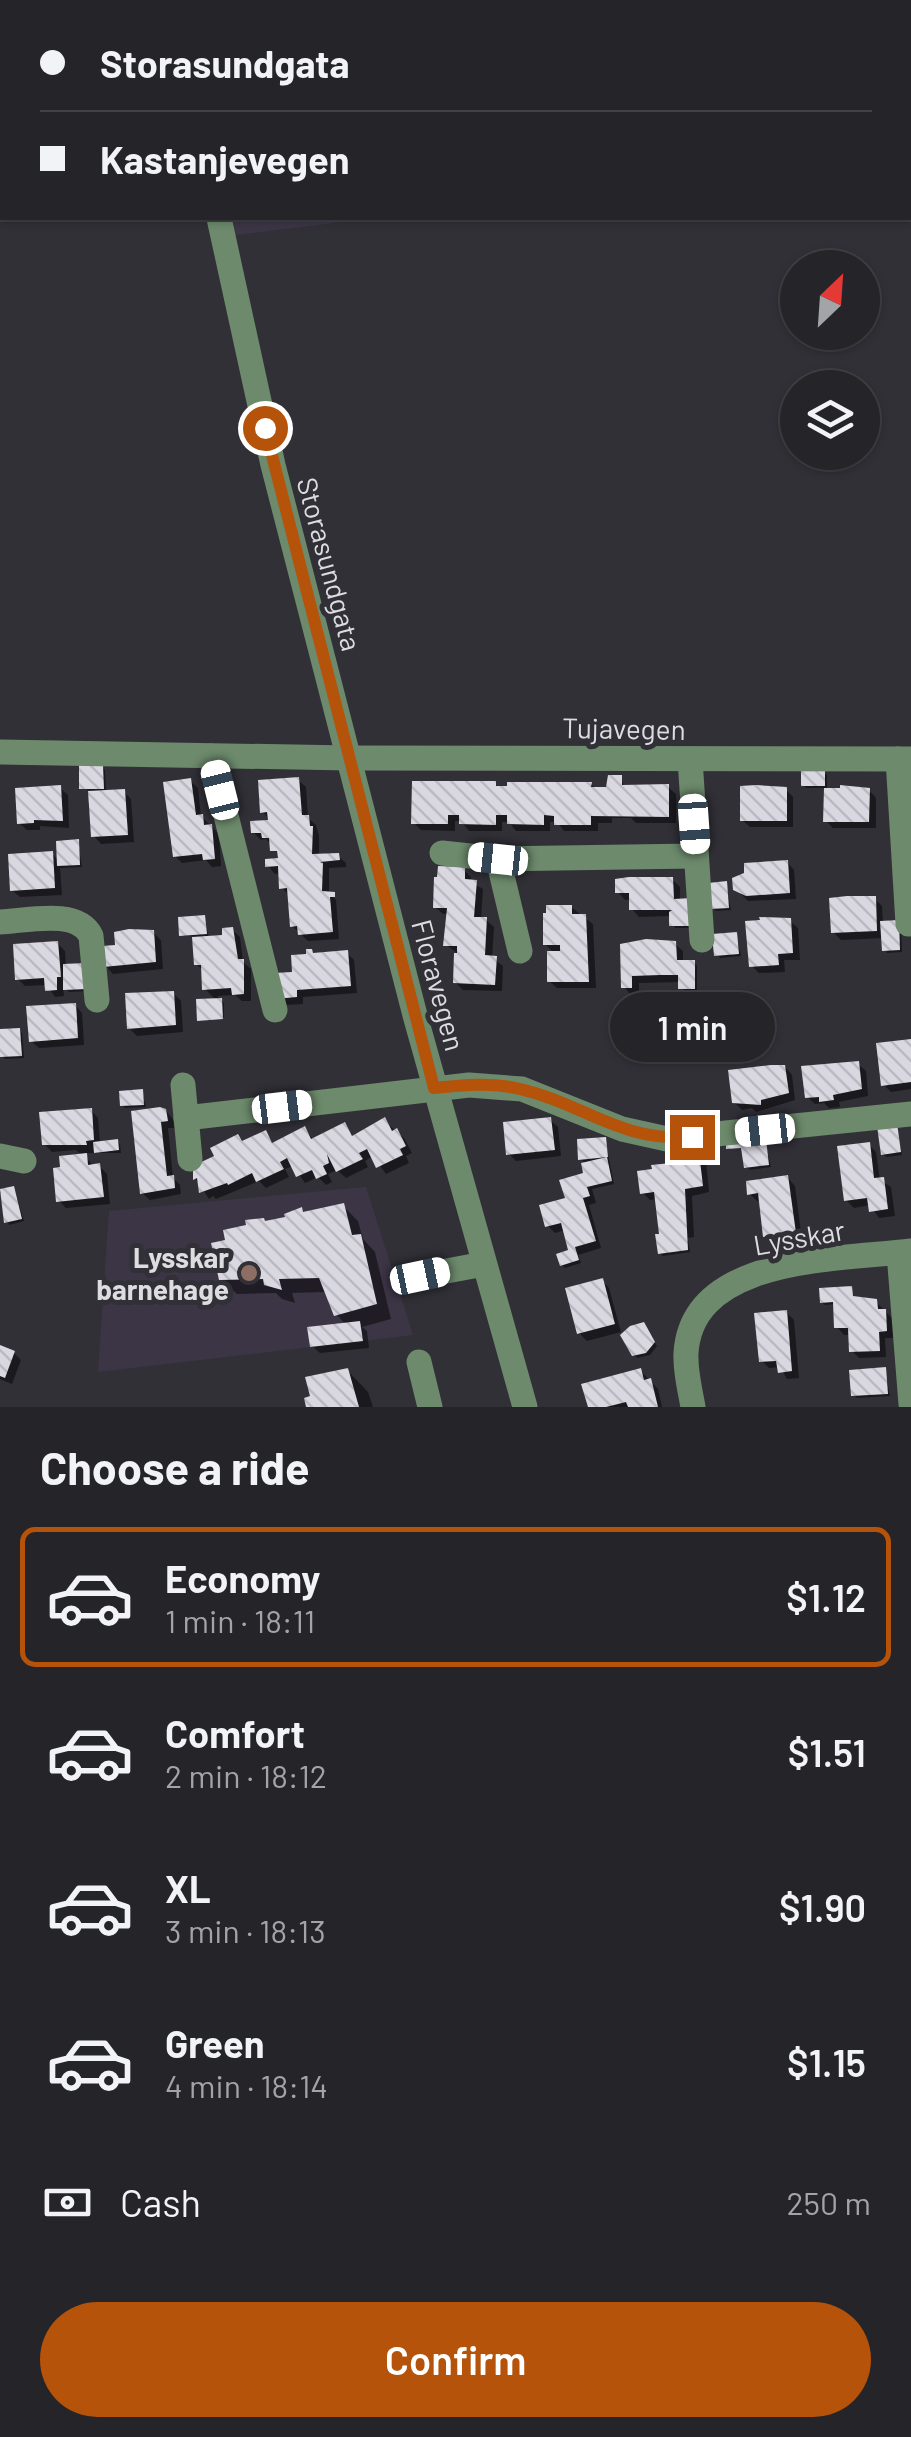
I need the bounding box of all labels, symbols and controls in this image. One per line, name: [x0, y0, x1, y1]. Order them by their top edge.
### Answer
text: Storasundgata: [100, 40, 350, 86]
text: Kastanjevegen: [100, 136, 349, 182]
north arrow: [780, 250, 880, 350]
map controls: [780, 250, 880, 470]
button: layers: [780, 370, 880, 470]
route start: [243, 406, 288, 451]
street label: Storasundgata: [291, 474, 369, 654]
street label: Tujavegen: [562, 710, 686, 746]
car: [198, 757, 242, 823]
car: [677, 793, 711, 855]
car: [467, 841, 529, 877]
street label: Floravegen: [405, 916, 473, 1054]
callout: 1 min: [610, 992, 774, 1062]
text: 1 min: [658, 1008, 727, 1046]
car: [250, 1088, 314, 1126]
car: [734, 1112, 796, 1148]
route end: [670, 1115, 715, 1160]
street label: Lysskar: [751, 1212, 847, 1262]
place label: Lysskar barnehage: [96, 1240, 229, 1306]
car: [388, 1255, 452, 1297]
marker: Lysskar barnehage: [238, 1262, 260, 1284]
text: Choose a ride: [40, 1440, 310, 1494]
icon: car: [45, 1552, 135, 1642]
text: Economy: [165, 1555, 320, 1601]
text: $1.12: [786, 1574, 866, 1620]
text: 1 min · 18:11: [165, 1601, 315, 1639]
icon: car: [45, 1707, 135, 1797]
text: Comfort: [165, 1710, 305, 1756]
text: $1.51: [788, 1729, 866, 1775]
text: 2 min · 18:12: [165, 1756, 327, 1794]
icon: car: [45, 1862, 135, 1952]
text: XL: [165, 1865, 211, 1911]
text: $1.90: [779, 1884, 866, 1930]
text: 3 min · 18:13: [165, 1911, 326, 1949]
icon: car: [45, 2017, 135, 2107]
text: Green: [165, 2020, 265, 2066]
text: $1.15: [787, 2039, 866, 2085]
text: 4 min · 18:14: [165, 2066, 328, 2104]
icon: cash: [40, 2175, 95, 2230]
text: Cash: [120, 2179, 201, 2225]
text: 250 m: [786, 2183, 871, 2221]
button: Confirm: [40, 2302, 871, 2417]

